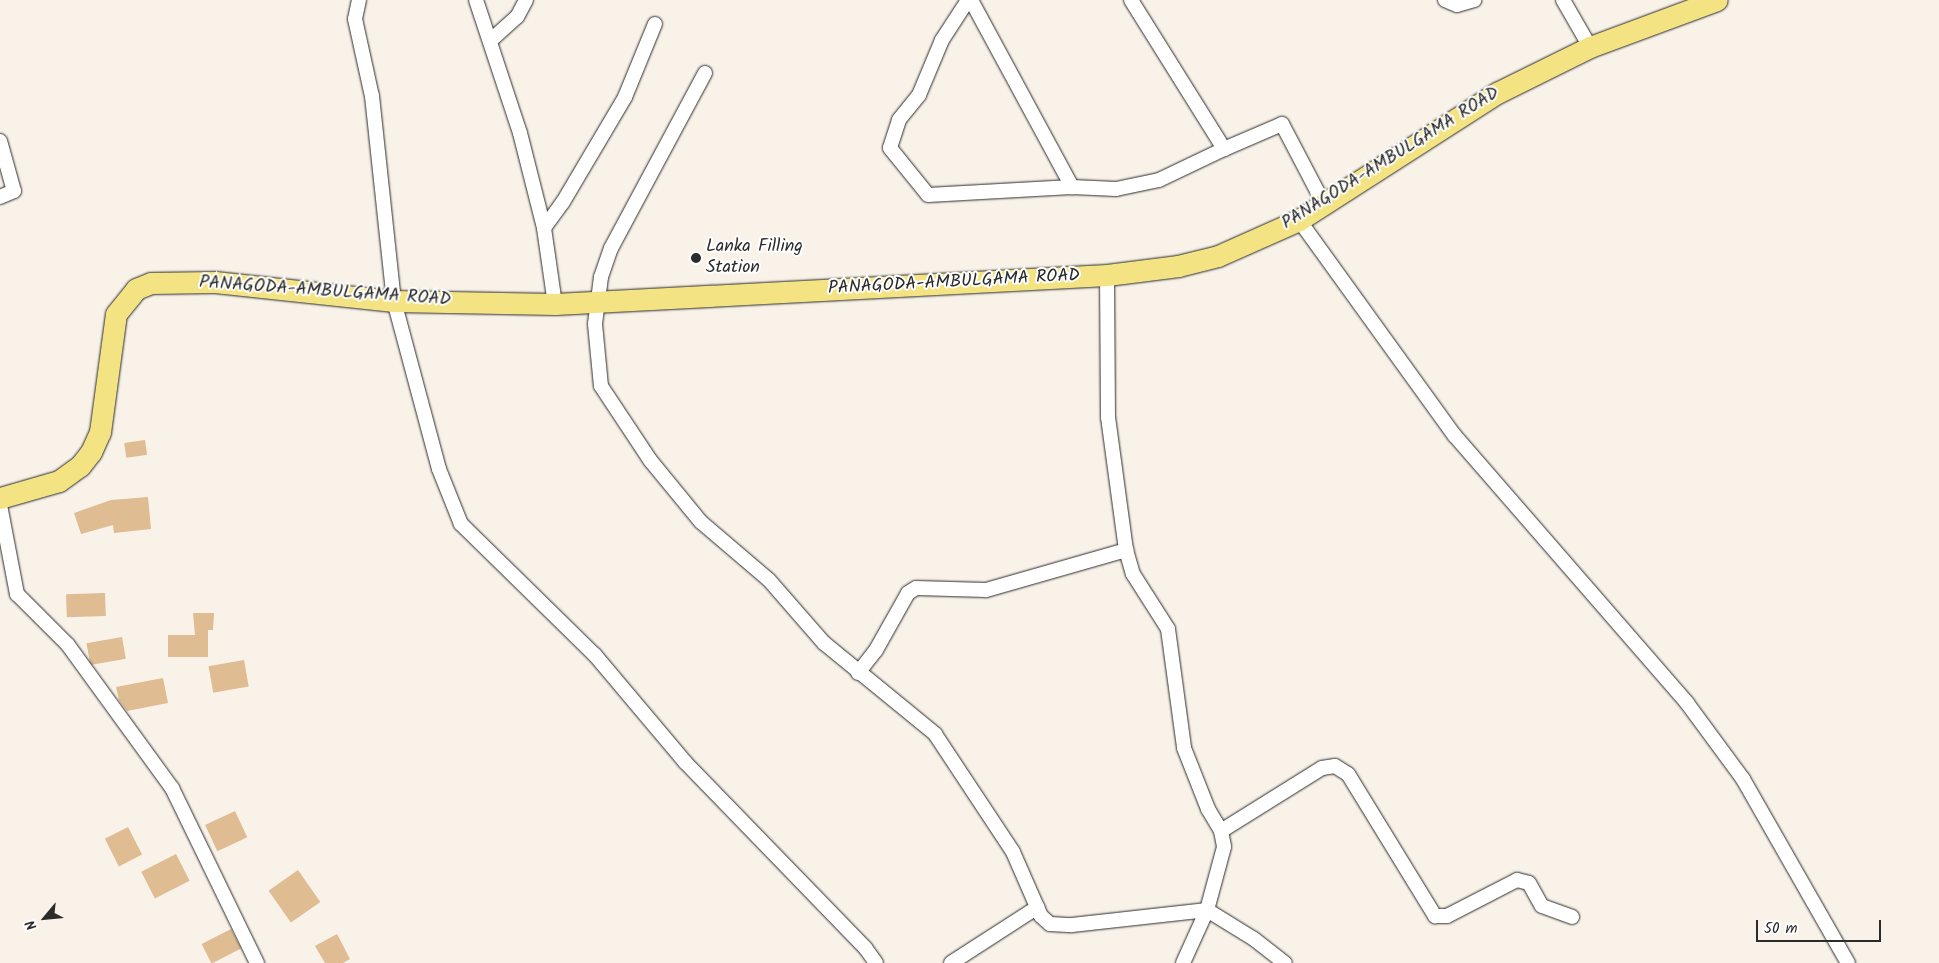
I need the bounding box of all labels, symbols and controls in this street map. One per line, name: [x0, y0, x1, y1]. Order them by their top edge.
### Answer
street label: PANAGODA-AMBULGAMA ROAD: [1278, 83, 1504, 235]
place label: Lanka Filling Station: [706, 237, 803, 280]
marker: Lanka Filling Station: [690, 252, 702, 264]
street label: PANAGODA-AMBULGAMA ROAD: [827, 266, 1081, 300]
street label: PANAGODA-AMBULGAMA ROAD: [198, 272, 452, 312]
north arrow: [20, 893, 70, 943]
scale bar: [1759, 910, 1884, 942]
text: N: [20, 916, 44, 934]
text: 50 m: [1764, 917, 1798, 941]

